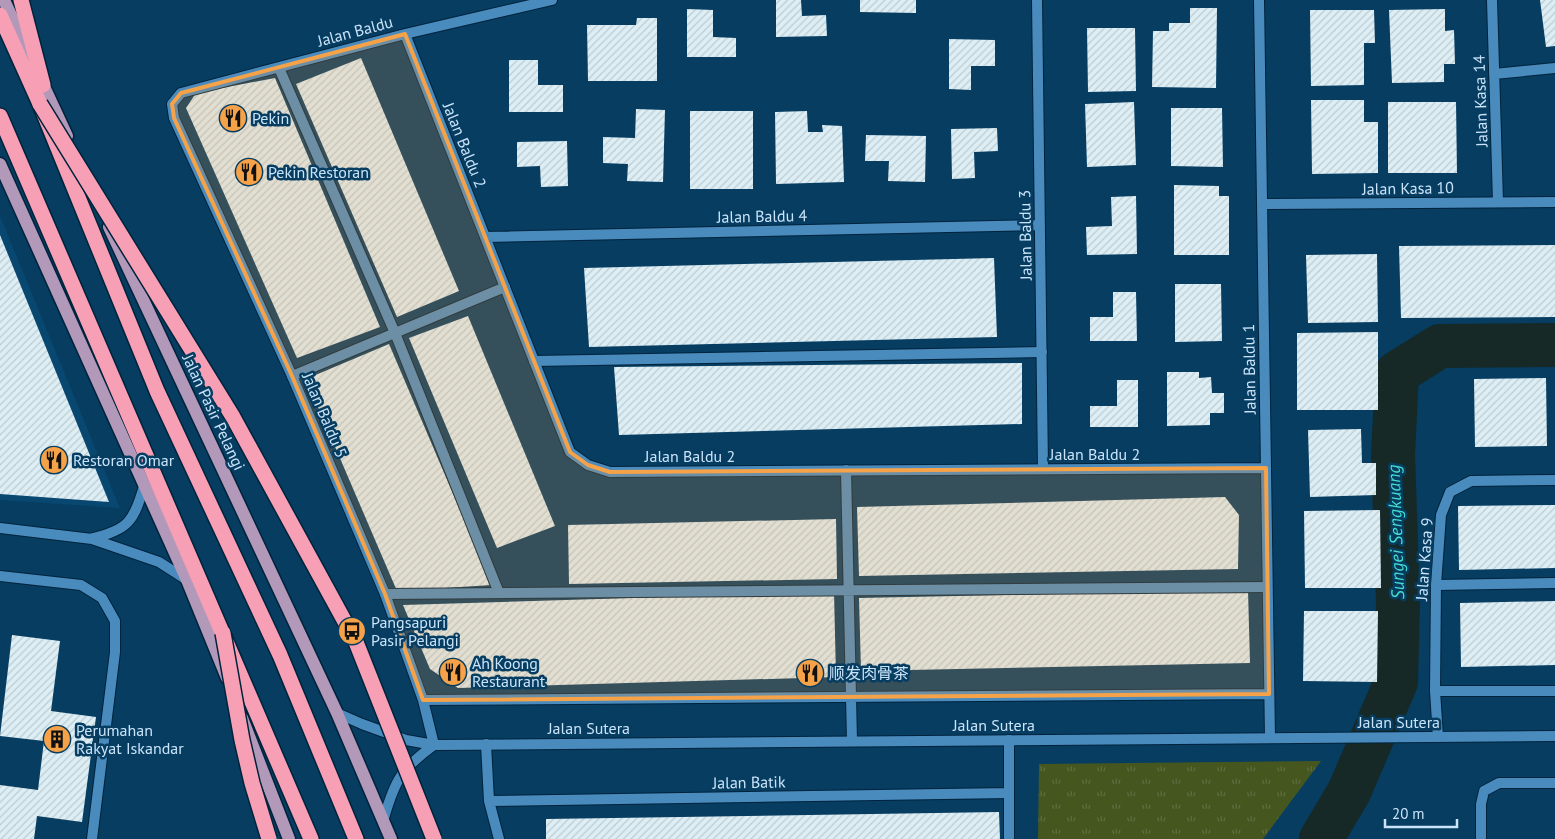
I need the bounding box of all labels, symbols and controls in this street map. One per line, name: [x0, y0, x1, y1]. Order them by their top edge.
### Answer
street label: Jalan Baldu: [314, 11, 395, 51]
street label: Jalan Kasa 14: [1468, 54, 1492, 148]
street label: Jalan Baldu 2: [438, 98, 491, 191]
restaurant icon: Pekin: [218, 103, 248, 133]
place label: Pekin: [252, 108, 289, 128]
restaurant icon: Pekin Restoran: [234, 157, 264, 187]
place label: Pekin Restoran: [268, 162, 369, 182]
street label: Jalan Kasa 10: [1361, 177, 1454, 199]
street label: Jalan Baldu 3: [1014, 190, 1036, 281]
street label: Jalan Baldu 4: [716, 205, 808, 227]
street label: Jalan Baldu 1: [1238, 324, 1260, 415]
street label: Jalan Pasir Pelangi: [178, 350, 250, 473]
street label: Jalan Baldu 5: [298, 369, 352, 461]
street label: Jalan Baldu 2: [1049, 444, 1140, 464]
restaurant icon: Restoran Omar: [39, 445, 69, 475]
street label: Jalan Baldu 2: [644, 446, 735, 466]
place label: Restoran Omar: [73, 450, 175, 470]
water label: Sungei Sengkuang: [1382, 464, 1409, 600]
street label: Jalan Kasa 9: [1411, 517, 1437, 602]
place label: Pangsapuri Pasir Pelangi: [371, 612, 459, 650]
bus stop icon: Pangsapuri Pasir Pelangi: [337, 616, 367, 646]
place label: Ah Koong Restaurant: [472, 653, 546, 691]
restaurant icon: Ah Koong Restaurant: [438, 657, 468, 687]
restaurant icon: 顺发肉骨茶: [795, 658, 825, 688]
place label: 顺发肉骨茶: [829, 663, 909, 683]
street label: Jalan Sutera: [1357, 712, 1440, 732]
street label: Jalan Sutera: [952, 715, 1035, 735]
street label: Jalan Sutera: [547, 718, 630, 738]
place label: Perumahan Rakyat Iskandar: [76, 720, 184, 758]
building icon: Perumahan Rakyat Iskandar: [42, 724, 72, 754]
street label: Jalan Batik: [711, 771, 786, 793]
scale bar: [1385, 796, 1458, 828]
text: 20 m: [1392, 804, 1425, 823]

